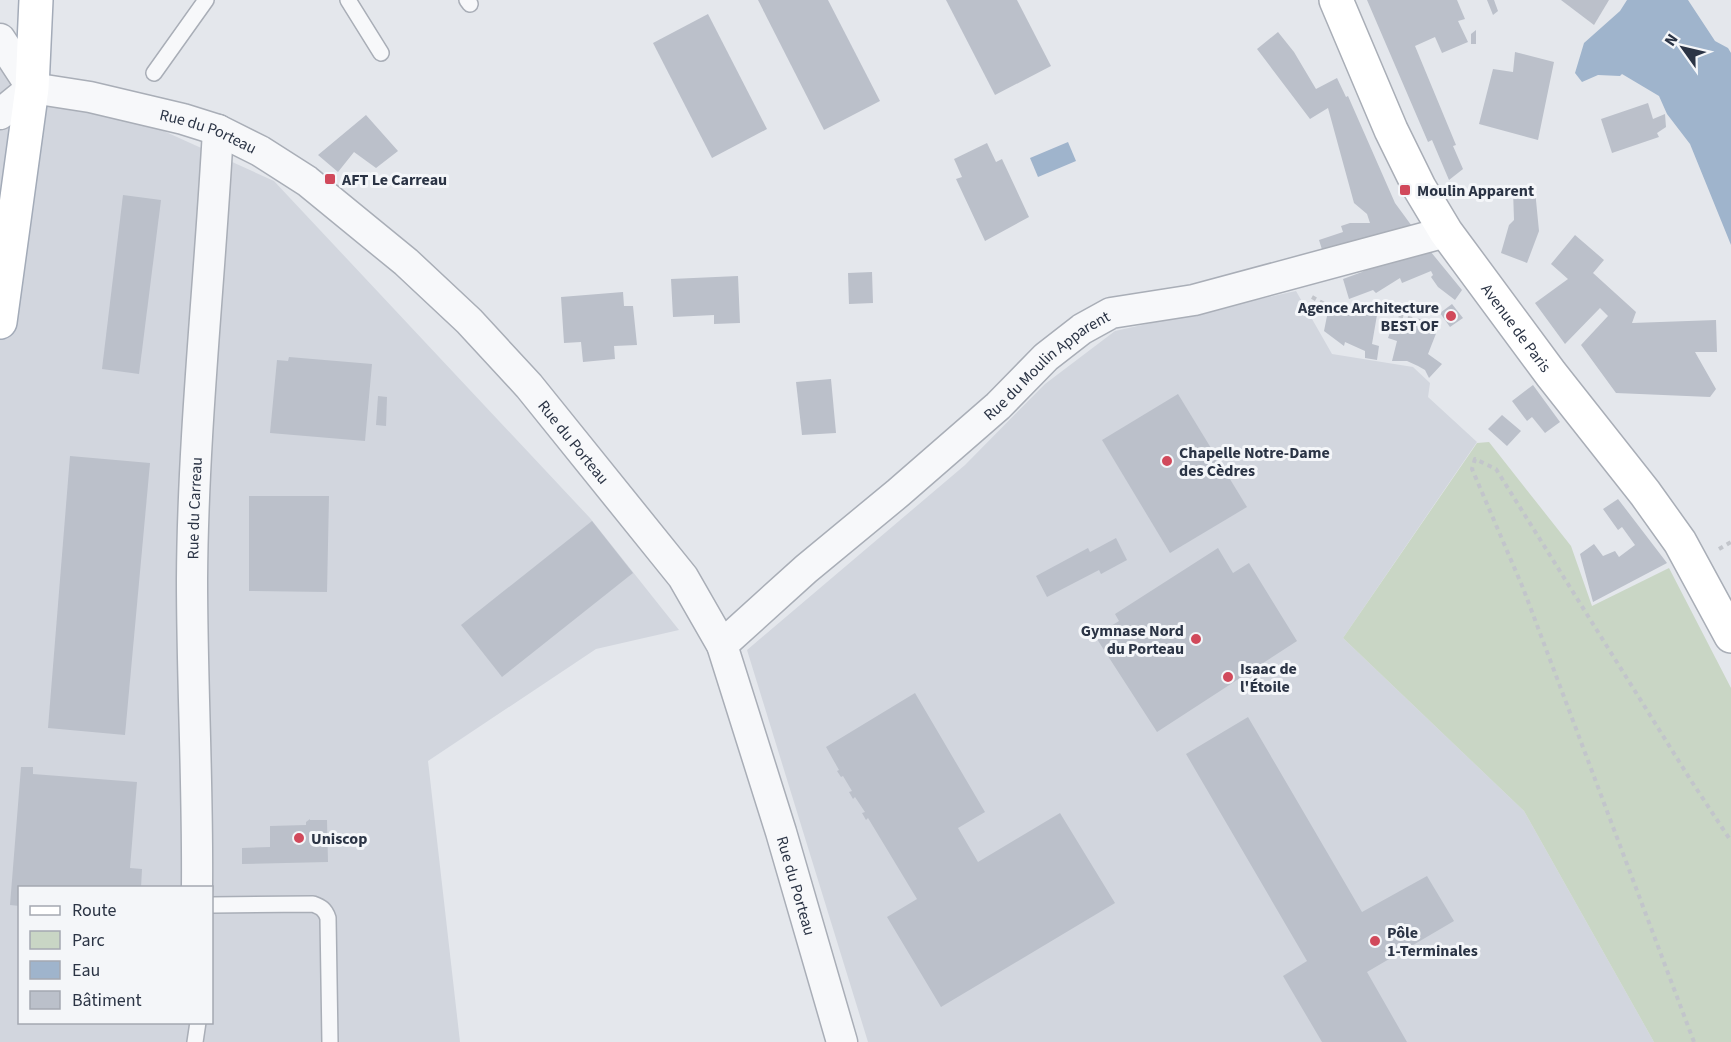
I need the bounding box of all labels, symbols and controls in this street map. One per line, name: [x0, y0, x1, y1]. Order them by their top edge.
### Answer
north arrow: [1653, 18, 1713, 78]
text: N: [1659, 30, 1683, 51]
street label: Rue du Porteau: [157, 104, 260, 160]
place label: AFT Le Carreau: [341, 169, 447, 191]
marker: AFT Le Carreau: [323, 172, 337, 186]
place label: Moulin Apparent: [1417, 180, 1534, 202]
marker: Moulin Apparent: [1398, 183, 1412, 197]
street label: Avenue de Paris: [1476, 279, 1556, 377]
place label: Agence Architecture BEST OF: [1297, 297, 1439, 337]
street label: Rue du Moulin Apparent: [979, 305, 1115, 426]
marker: Agence Architecture BEST OF: [1444, 309, 1458, 323]
street label: Rue du Porteau: [532, 396, 614, 489]
place label: Chapelle Notre-Dame des Cèdres: [1179, 442, 1330, 482]
marker: Chapelle Notre-Dame des Cèdres: [1160, 454, 1174, 468]
street label: Rue du Carreau: [182, 456, 208, 560]
place label: Gymnase Nord du Porteau: [1081, 620, 1184, 660]
marker: Gymnase Nord du Porteau: [1189, 632, 1203, 646]
place label: Isaac de l'Étoile: [1240, 658, 1297, 698]
marker: Isaac de l'Étoile: [1221, 670, 1235, 684]
place label: Uniscop: [311, 828, 367, 850]
marker: Uniscop: [292, 831, 306, 845]
street label: Rue du Porteau: [771, 834, 820, 938]
legend: [18, 886, 213, 1024]
text: Route: [72, 898, 116, 923]
place label: Pôle 1-Terminales: [1387, 922, 1478, 962]
text: Parc: [72, 928, 105, 953]
marker: Pôle 1-Terminales: [1368, 934, 1382, 948]
text: Eau: [72, 958, 100, 983]
text: Bâtiment: [72, 988, 142, 1013]

